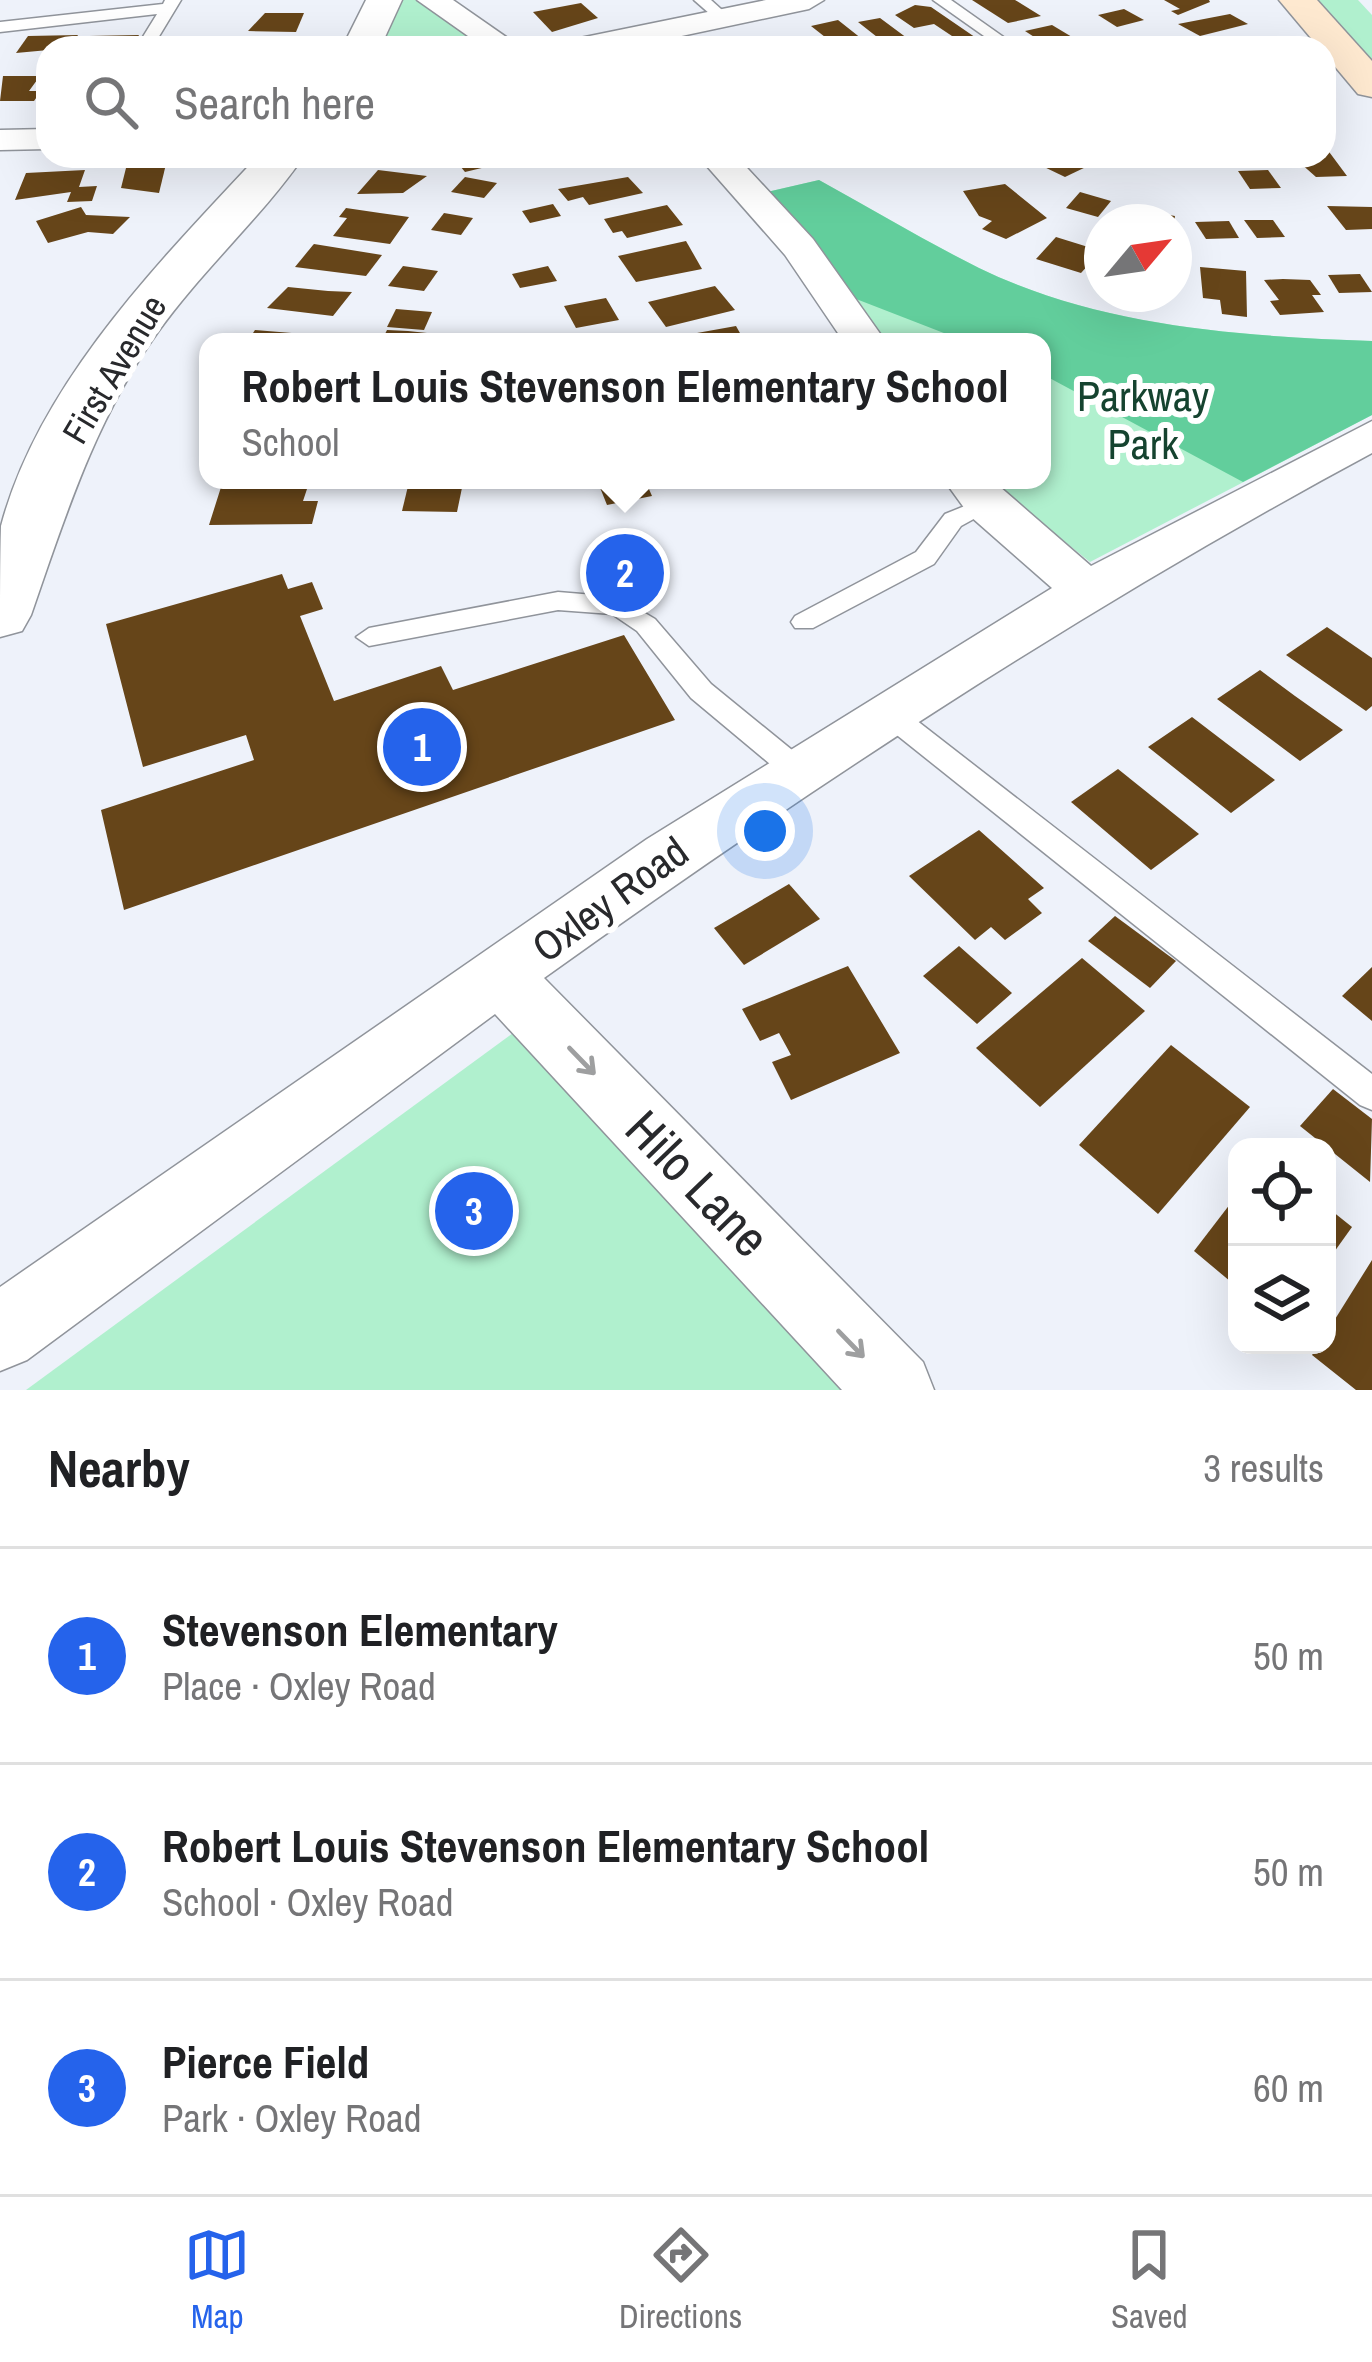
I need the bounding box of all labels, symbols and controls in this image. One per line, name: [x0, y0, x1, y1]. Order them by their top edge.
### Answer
search box: [36, 36, 1336, 168]
icon: search: [78, 69, 144, 135]
text: Search here: [174, 72, 375, 133]
north arrow: [1084, 204, 1192, 312]
street label: First Avenue: [51, 286, 177, 452]
popup: [199, 333, 1051, 489]
text: Robert Louis Stevenson Elementary School: [242, 355, 1008, 416]
park label: Parkway Park: [1077, 368, 1209, 472]
text: School: [242, 416, 339, 468]
pin: 2: [586, 528, 664, 618]
pin: 1: [383, 702, 461, 792]
your location: [735, 801, 795, 861]
street label: Oxley Road: [521, 823, 699, 975]
one-way arrow: [567, 1046, 595, 1076]
street label: Hilo Lane: [611, 1095, 785, 1271]
map controls: [1228, 1138, 1336, 1354]
button: locate: [1228, 1138, 1336, 1246]
pin: 3: [435, 1166, 513, 1256]
button: layers: [1228, 1246, 1336, 1354]
one-way arrow: [837, 1329, 865, 1358]
text: Nearby: [48, 1434, 190, 1503]
text: 3 results: [1203, 1442, 1324, 1494]
text: Stevenson Elementary: [162, 1599, 558, 1660]
text: 1: [78, 1630, 96, 1682]
text: 50 m: [1253, 1630, 1324, 1682]
text: Place · Oxley Road: [162, 1660, 436, 1712]
text: Robert Louis Stevenson Elementary School: [162, 1815, 929, 1876]
text: 2: [78, 1846, 96, 1898]
text: 50 m: [1253, 1846, 1324, 1898]
text: School · Oxley Road: [162, 1876, 454, 1928]
text: Pierce Field: [162, 2031, 369, 2092]
text: 3: [78, 2062, 96, 2114]
text: 60 m: [1253, 2062, 1324, 2114]
text: Park · Oxley Road: [162, 2092, 422, 2144]
tab: Map: [184, 2222, 250, 2338]
tab: Directions: [619, 2222, 742, 2338]
tab: Saved: [1111, 2222, 1188, 2338]

